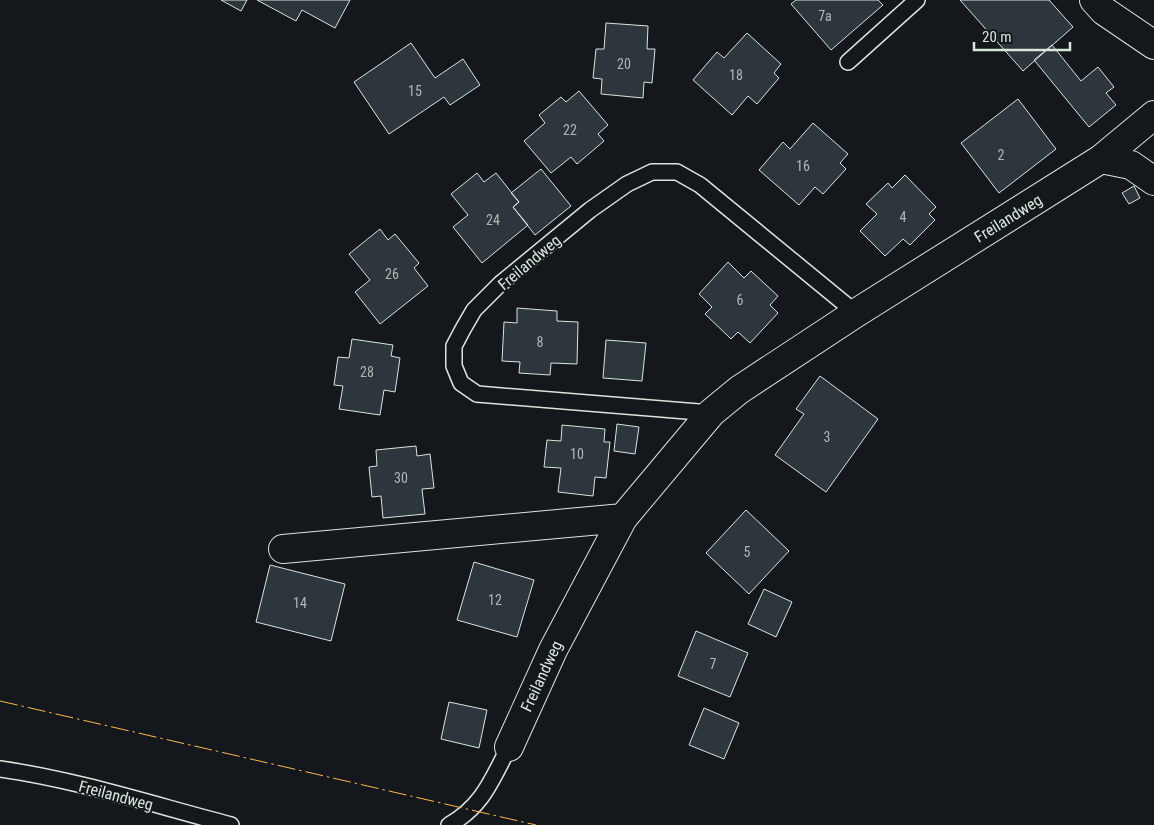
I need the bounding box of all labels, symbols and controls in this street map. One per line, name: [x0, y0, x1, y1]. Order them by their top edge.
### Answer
house number: 7a: [818, 8, 832, 24]
scale bar: [974, 20, 1070, 52]
text: 20 m: [982, 28, 1012, 46]
house number: 20: [617, 56, 631, 72]
house number: 18: [729, 67, 743, 83]
house number: 15: [408, 83, 422, 99]
house number: 22: [563, 122, 577, 138]
house number: 2: [998, 147, 1005, 163]
house number: 16: [796, 158, 810, 174]
street label: Freilandweg: [971, 190, 1046, 247]
house number: 4: [900, 209, 907, 225]
house number: 24: [486, 212, 500, 228]
street label: Freilandweg: [494, 231, 565, 294]
house number: 26: [385, 266, 399, 282]
house number: 6: [737, 292, 744, 308]
house number: 8: [537, 334, 544, 350]
house number: 28: [360, 364, 374, 380]
house number: 3: [824, 429, 830, 445]
house number: 10: [570, 446, 584, 462]
house number: 30: [394, 470, 408, 486]
house number: 5: [744, 544, 751, 560]
house number: 12: [488, 592, 502, 608]
house number: 14: [293, 595, 307, 611]
street label: Freilandweg: [517, 638, 566, 715]
house number: 7: [710, 656, 717, 672]
street label: Freilandweg: [77, 776, 155, 815]

